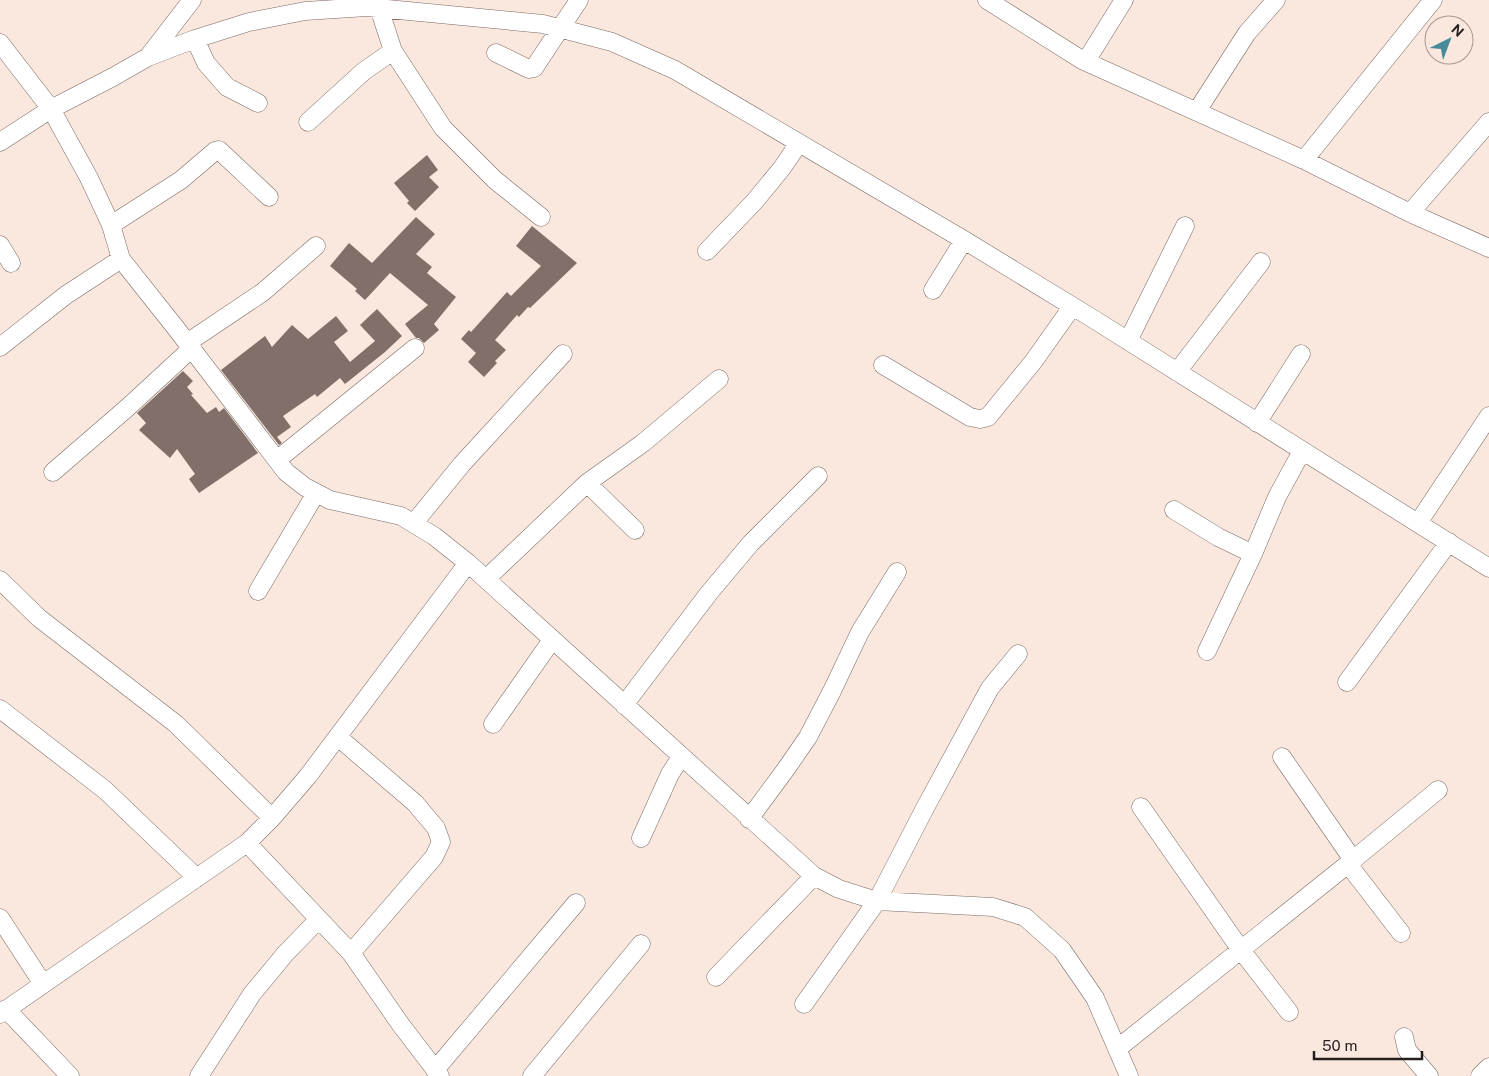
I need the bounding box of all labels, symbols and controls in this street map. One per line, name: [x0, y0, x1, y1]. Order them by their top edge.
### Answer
north arrow: [1424, 15, 1474, 65]
text: N: [1448, 21, 1467, 40]
scale bar: [1314, 1028, 1422, 1060]
text: 50 m: [1322, 1037, 1357, 1054]

